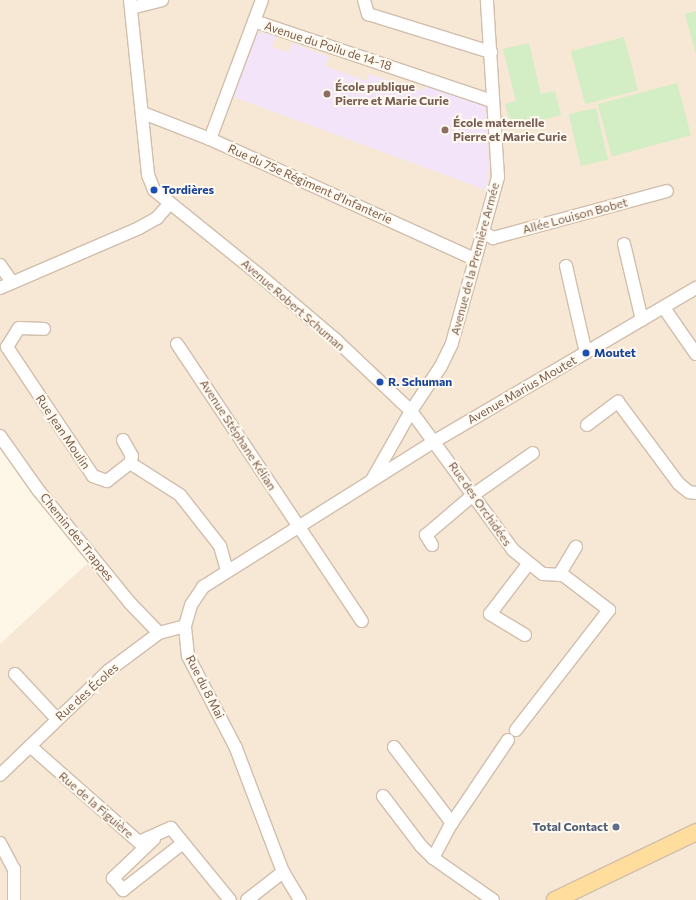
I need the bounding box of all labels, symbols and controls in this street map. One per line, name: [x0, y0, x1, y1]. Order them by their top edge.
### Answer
street label: Avenue du Poilu de 14-18: [262, 19, 394, 73]
place label: École publique Pierre et Marie Curie: [335, 80, 449, 108]
marker: École publique Pierre et Marie Curie: [322, 89, 332, 99]
place label: École maternelle Pierre et Marie Curie: [453, 116, 567, 144]
marker: École maternelle Pierre et Marie Curie: [440, 125, 450, 135]
street label: Rue du 75e Régiment d'Infanterie: [226, 141, 394, 227]
street label: Avenue de la Première Armée: [448, 181, 502, 337]
place label: Tordières: [162, 183, 214, 197]
marker: Tordières: [149, 185, 159, 195]
street label: Allée Louison Bobet: [521, 195, 629, 237]
street label: Avenue Robert Schuman: [238, 256, 348, 354]
place label: Moutet: [594, 346, 636, 360]
marker: Moutet: [581, 348, 591, 358]
street label: Avenue Marius Moutet: [465, 353, 579, 427]
place label: R. Schuman: [388, 375, 452, 389]
street label: Avenue Stéphane Kélian: [197, 377, 279, 493]
marker: R. Schuman: [375, 377, 385, 387]
street label: Rue Jean Moulin: [33, 392, 93, 472]
street label: Rue des Orchidées: [446, 459, 514, 549]
street label: Chemin des Trappes: [37, 490, 117, 584]
street label: Rue du 8 Mai: [183, 653, 227, 721]
street label: Rue des Écoles: [53, 660, 121, 724]
street label: Rue de la Figuière: [56, 769, 136, 841]
place label: Total Contact: [532, 820, 608, 834]
marker: Total Contact: [611, 822, 621, 832]

